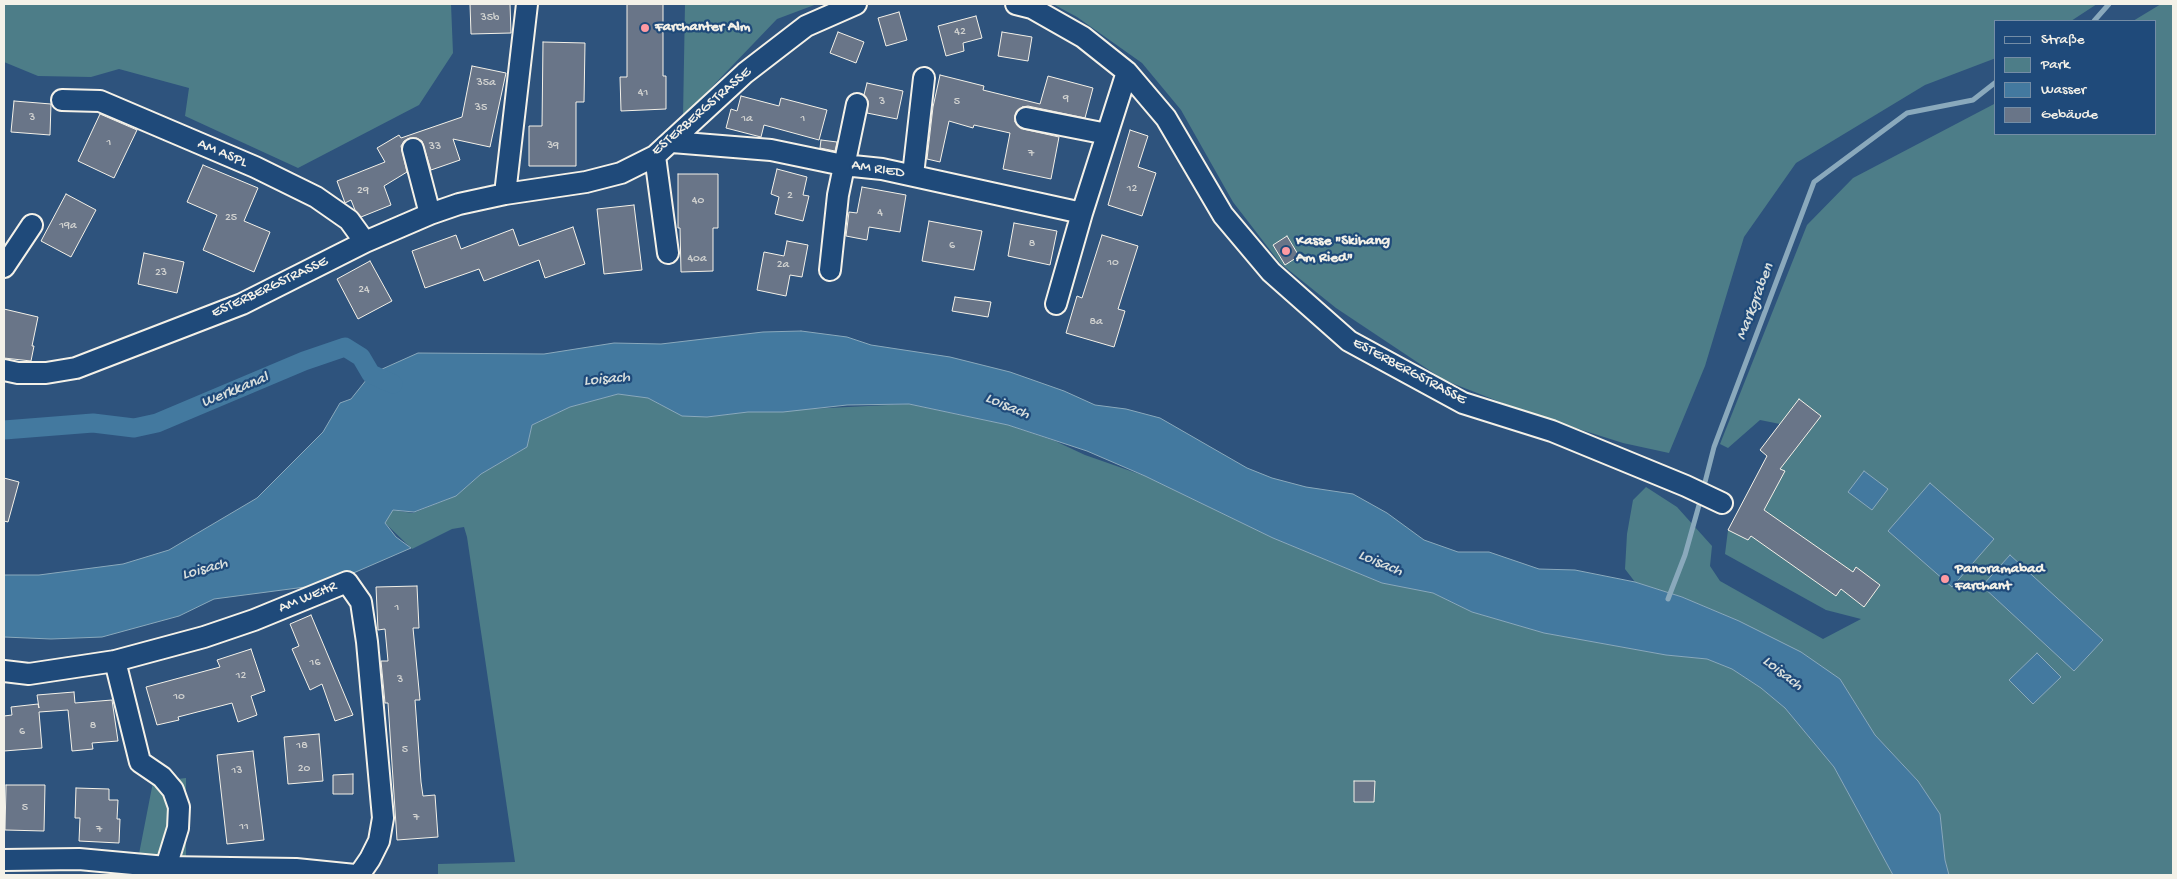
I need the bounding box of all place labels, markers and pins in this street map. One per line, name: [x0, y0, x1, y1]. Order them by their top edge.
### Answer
place label: Farchanter Alm: [655, 19, 750, 37]
marker: Farchanter Alm: [639, 22, 651, 34]
place label: Kasse "Skihang Am Ried": [1296, 233, 1390, 268]
marker: Kasse "Skihang Am Ried": [1280, 245, 1292, 257]
place label: Panoramabad Farchant: [1955, 561, 2044, 596]
marker: Panoramabad Farchant: [1939, 573, 1951, 585]

